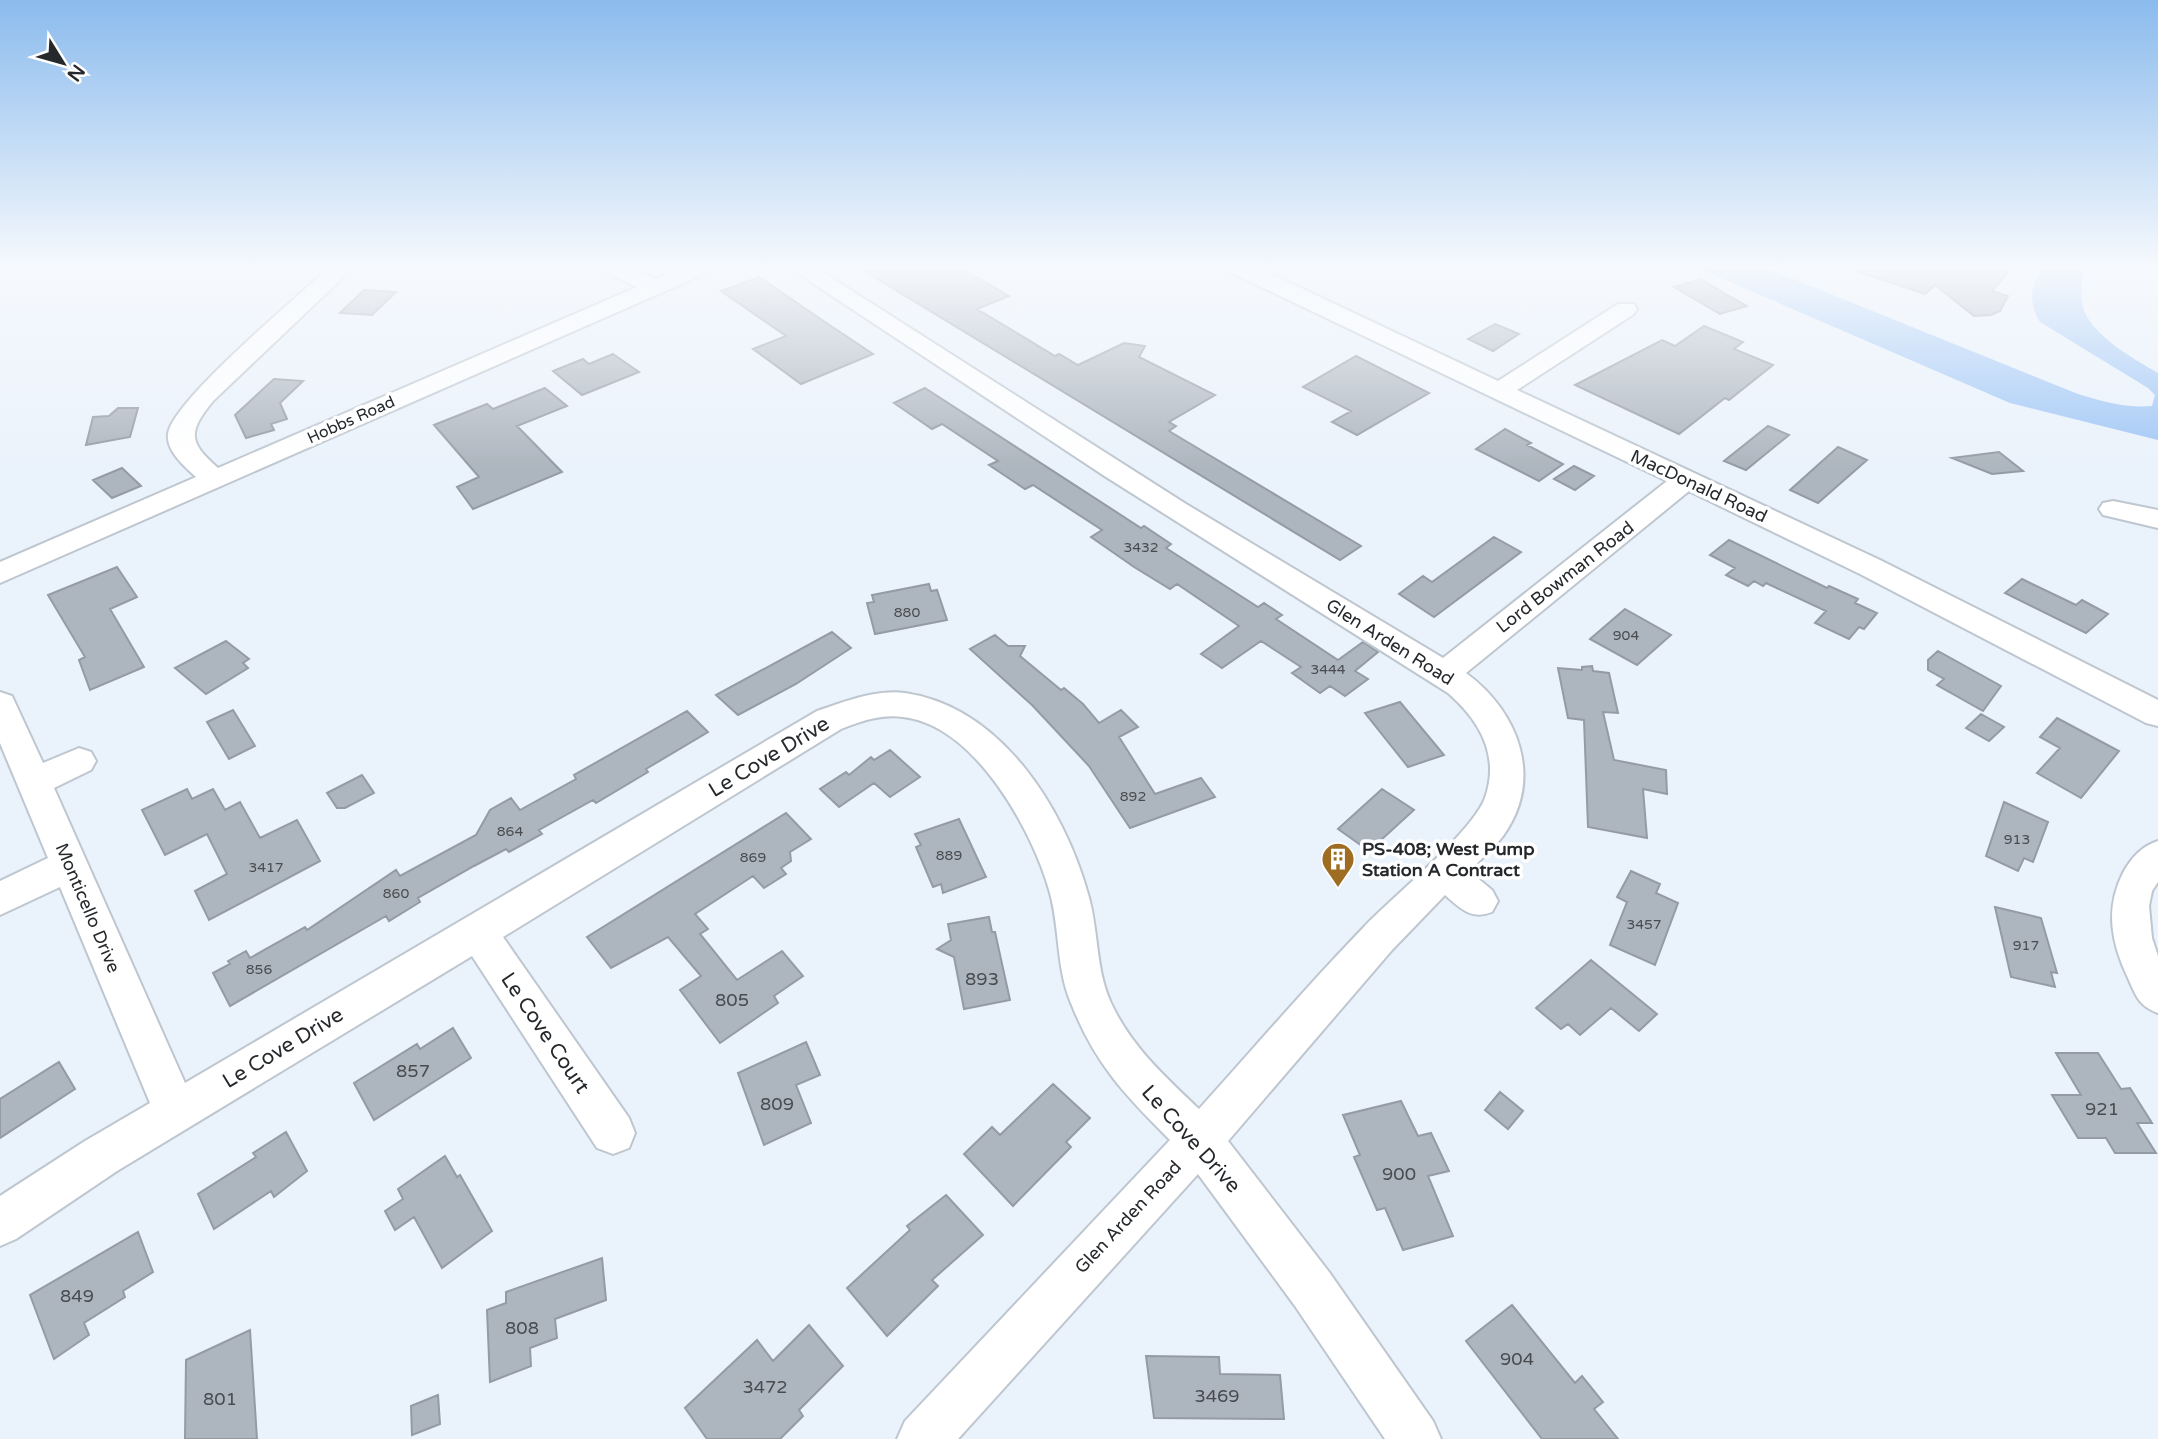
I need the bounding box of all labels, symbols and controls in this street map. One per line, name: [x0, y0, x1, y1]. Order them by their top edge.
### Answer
north arrow: [28, 28, 98, 98]
text: N: [62, 60, 89, 85]
street label: Hobbs Road: [304, 392, 398, 448]
street label: MacDonald Road: [1627, 445, 1771, 527]
street label: Lord Bowman Road: [1492, 516, 1638, 638]
house number: 3432: [1123, 539, 1159, 556]
street label: Glen Arden Road: [1322, 594, 1458, 690]
house number: 880: [894, 604, 920, 621]
house number: 904: [1613, 627, 1639, 644]
house number: 3444: [1310, 661, 1346, 678]
street label: Le Cove Drive: [704, 711, 834, 803]
house number: 892: [1120, 788, 1146, 805]
house number: 864: [497, 823, 523, 840]
house number: 913: [2004, 831, 2030, 848]
place label: PS-408; West Pump Station A Contract: [1362, 838, 1535, 881]
street label: Monticello Drive: [51, 840, 125, 976]
building icon: PS-408; West Pump Station A Contract: [1319, 840, 1357, 889]
house number: 889: [936, 847, 962, 864]
house number: 869: [740, 849, 766, 866]
house number: 3417: [248, 859, 284, 876]
house number: 860: [383, 885, 409, 902]
house number: 3457: [1626, 916, 1662, 933]
house number: 917: [2013, 937, 2039, 954]
house number: 856: [246, 961, 272, 978]
street label: Le Cove Court: [495, 968, 595, 1098]
house number: 893: [965, 968, 999, 990]
house number: 805: [715, 989, 749, 1011]
street label: Le Cove Drive: [218, 1002, 348, 1094]
house number: 857: [396, 1060, 430, 1082]
street label: Le Cove Drive: [1136, 1080, 1246, 1198]
house number: 809: [760, 1093, 794, 1115]
house number: 921: [2085, 1098, 2119, 1120]
street label: Glen Arden Road: [1070, 1156, 1186, 1278]
house number: 900: [1382, 1163, 1416, 1185]
house number: 849: [60, 1285, 94, 1307]
house number: 808: [505, 1317, 539, 1339]
house number: 904: [1500, 1348, 1534, 1370]
house number: 3472: [742, 1376, 788, 1398]
house number: 3469: [1194, 1385, 1240, 1407]
house number: 801: [203, 1388, 237, 1410]

